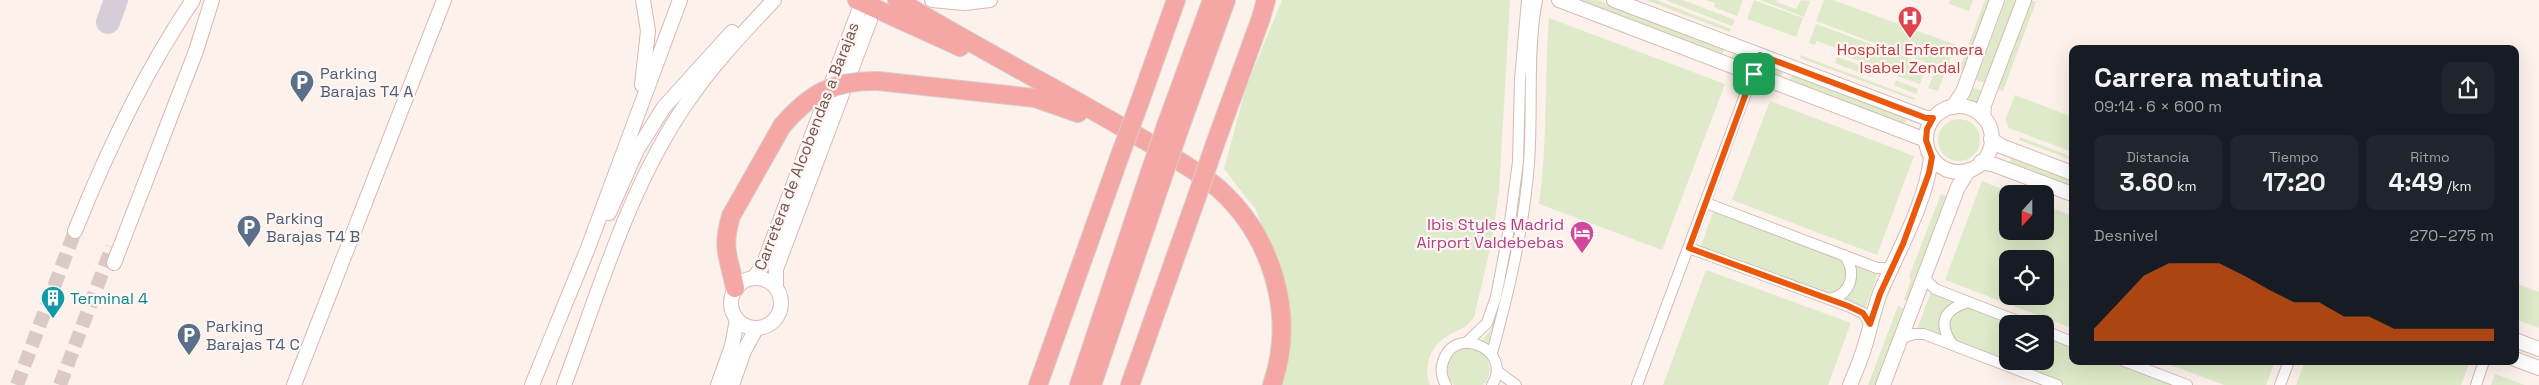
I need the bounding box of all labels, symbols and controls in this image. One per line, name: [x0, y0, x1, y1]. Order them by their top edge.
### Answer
hospital icon: Hospital Enfermera Isabel Zendal: [1897, 5, 1923, 39]
street label: Carretera de Alcobendas a Barajas: [749, 19, 864, 273]
place label: Hospital Enfermera Isabel Zendal: [1837, 39, 1983, 78]
pin: [1733, 53, 1775, 95]
text: Carrera matutina: [2094, 59, 2323, 95]
icon: arrive: [1740, 60, 1768, 88]
button: share: [2442, 62, 2494, 114]
place label: Parking Barajas T4 A: [320, 63, 413, 102]
parking icon: Parking Barajas T4 A: [289, 69, 315, 103]
text: 09:14 · 6 × 600 m: [2094, 96, 2222, 117]
text: Distancia: [2127, 148, 2189, 166]
text: Tiempo: [2269, 148, 2319, 166]
text: Ritmo: [2410, 148, 2450, 166]
text: 3.60: [2119, 166, 2173, 198]
text: 17:20: [2262, 166, 2326, 198]
text: 4:49: [2388, 166, 2443, 198]
text: km: [2173, 177, 2197, 195]
text: /km: [2443, 177, 2472, 195]
north arrow: [1999, 185, 2054, 240]
map controls: [1999, 185, 2054, 370]
place label: Parking Barajas T4 B: [266, 208, 360, 247]
parking icon: Parking Barajas T4 B: [236, 214, 262, 248]
place label: Ibis Styles Madrid Airport Valdebebas: [1417, 214, 1564, 253]
hotel icon: Ibis Styles Madrid Airport Valdebebas: [1569, 220, 1595, 254]
text: Desnivel: [2094, 225, 2158, 246]
text: 270–275 m: [2410, 225, 2494, 246]
button: locate: [1999, 250, 2054, 305]
building icon: Terminal 4: [40, 285, 66, 319]
place label: Terminal 4: [70, 288, 148, 309]
button: layers: [1999, 315, 2054, 370]
place label: Parking Barajas T4 C: [206, 316, 300, 355]
parking icon: Parking Barajas T4 C: [176, 322, 202, 356]

